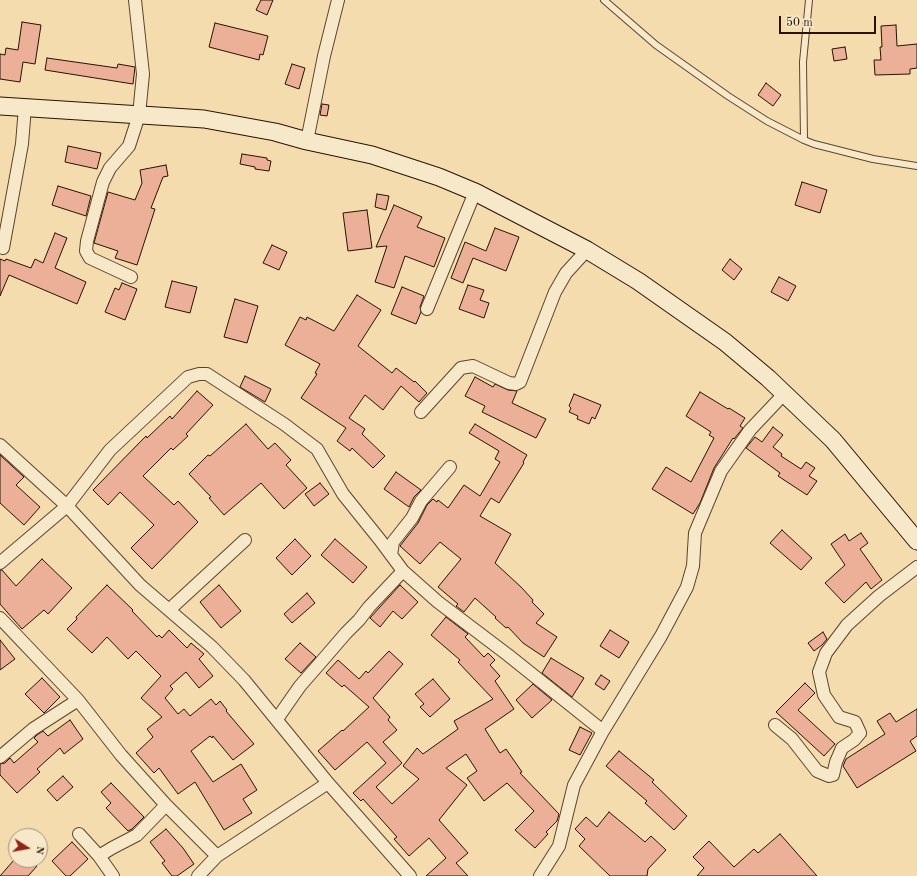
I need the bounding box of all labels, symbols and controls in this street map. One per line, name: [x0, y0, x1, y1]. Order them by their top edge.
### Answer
scale bar: [781, 8, 878, 34]
text: 50 m: [786, 17, 813, 29]
north arrow: [8, 828, 48, 868]
text: N: [33, 845, 45, 855]

